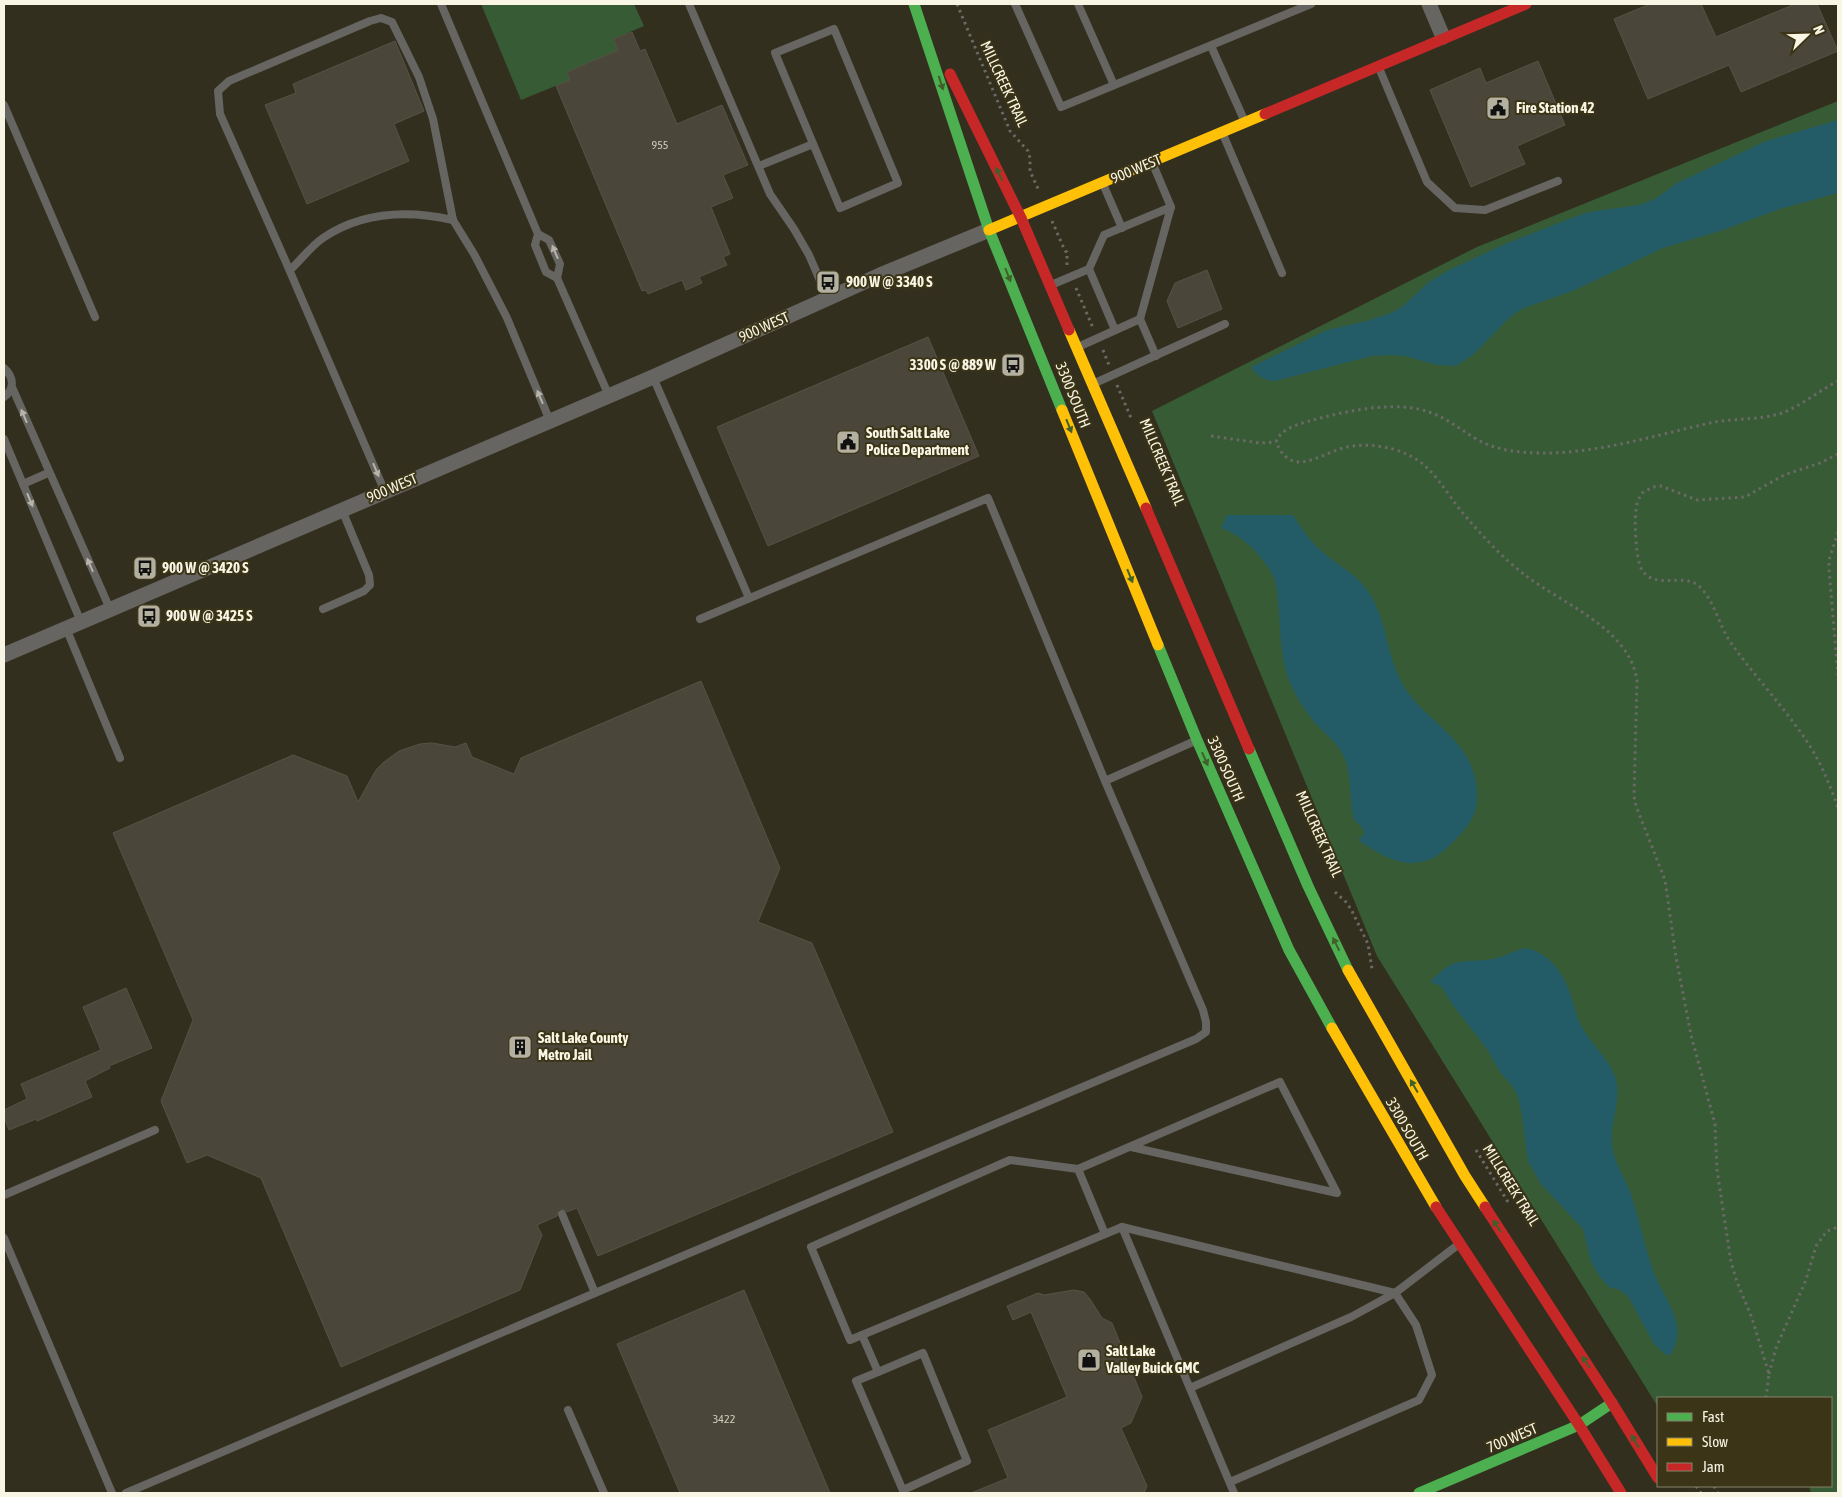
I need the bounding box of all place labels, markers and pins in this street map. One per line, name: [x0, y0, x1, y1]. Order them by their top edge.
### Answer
public building icon: Fire Station 42: [1485, 95, 1511, 121]
place label: Fire Station 42: [1516, 99, 1595, 116]
bus stop icon: 900 W @ 3340 S: [815, 269, 841, 295]
place label: 900 W @ 3340 S: [846, 273, 933, 290]
bus stop icon: 3300 S @ 889 W: [1000, 352, 1026, 378]
place label: 3300 S @ 889 W: [910, 356, 996, 373]
place label: South Salt Lake Police Department: [866, 424, 970, 458]
public building icon: South Salt Lake Police Department: [835, 429, 861, 455]
bus stop icon: 900 W @ 3420 S: [132, 555, 158, 581]
place label: 900 W @ 3420 S: [162, 559, 249, 576]
bus stop icon: 900 W @ 3425 S: [136, 603, 162, 629]
place label: 900 W @ 3425 S: [166, 607, 253, 624]
place label: Salt Lake County Metro Jail: [538, 1029, 629, 1063]
building icon: Salt Lake County Metro Jail: [507, 1034, 533, 1060]
place label: Salt Lake Valley Buick GMC: [1105, 1342, 1200, 1376]
shop icon: Salt Lake Valley Buick GMC: [1076, 1347, 1102, 1373]

